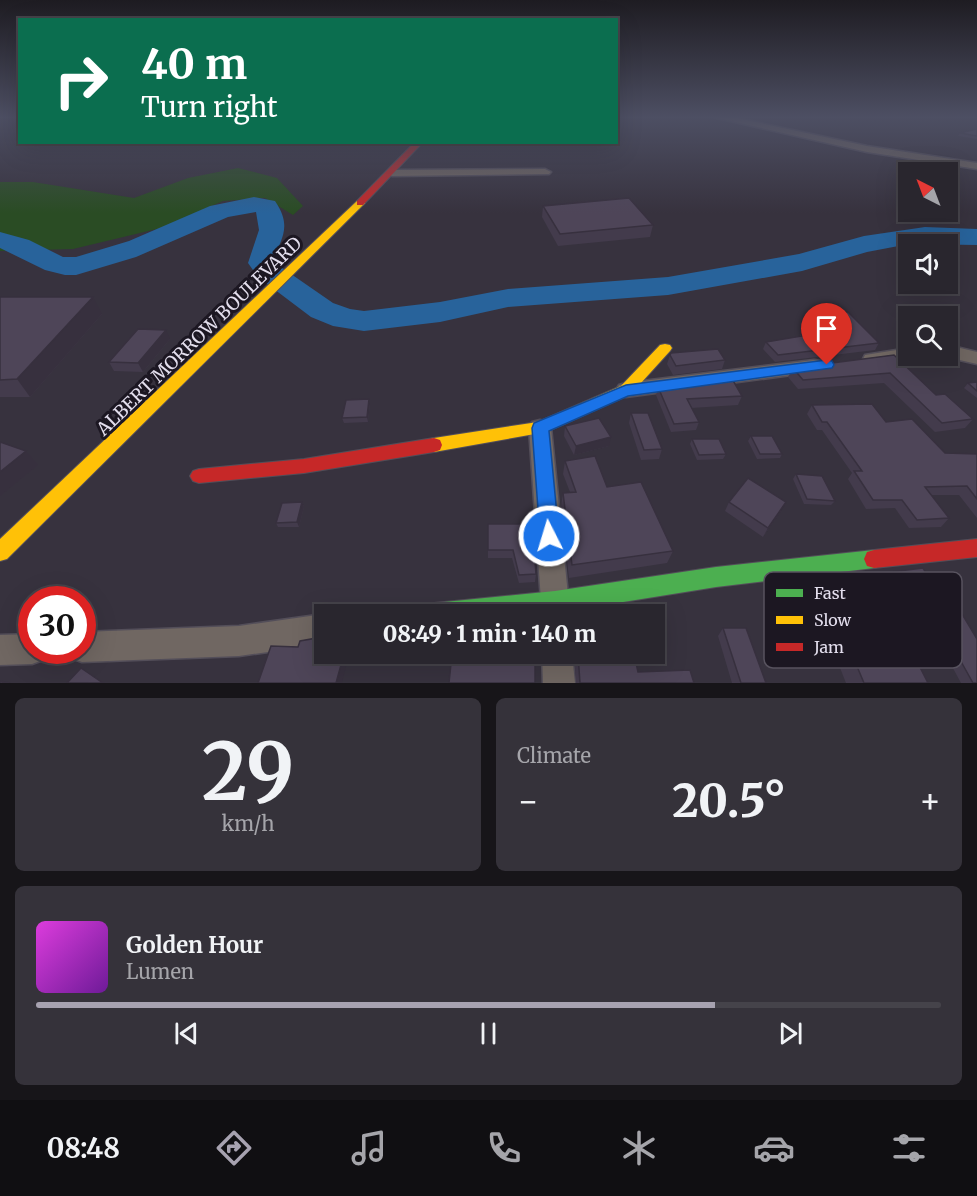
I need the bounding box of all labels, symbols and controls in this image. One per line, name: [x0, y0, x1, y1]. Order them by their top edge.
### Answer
text: 40 m: [141, 38, 247, 90]
icon: right: [42, 42, 120, 120]
text: Turn right: [141, 90, 278, 124]
north arrow: [898, 162, 958, 222]
map controls: [898, 162, 958, 366]
street label: ALBERT MORROW BOULEVARD: [91, 232, 306, 441]
button: sound: [898, 234, 958, 294]
pin: [801, 303, 852, 365]
button: search: [898, 306, 958, 366]
icon: arrive: [810, 312, 843, 345]
position arrow: [517, 504, 581, 568]
legend: [764, 572, 962, 668]
text: Fast: [814, 583, 847, 603]
speed limit sign: 30: [18, 586, 96, 664]
text: Slow: [814, 610, 852, 630]
text: 08:49 · 1 min · 140 m: [383, 620, 596, 648]
text: Jam: [813, 637, 844, 657]
text: 29: [202, 723, 294, 821]
text: Climate: [517, 743, 591, 768]
text: 20.5°: [672, 773, 786, 829]
text: −: [517, 781, 539, 822]
text: +: [919, 781, 941, 822]
text: km/h: [222, 811, 274, 836]
text: Golden Hour: [126, 931, 263, 959]
text: Lumen: [126, 959, 194, 984]
icon: previous: [170, 1017, 203, 1050]
icon: pause: [472, 1017, 505, 1050]
icon: next: [774, 1017, 807, 1050]
icon: directions: [213, 1127, 255, 1169]
icon: music: [348, 1127, 390, 1169]
icon: phone: [483, 1127, 525, 1169]
icon: climate: [618, 1127, 660, 1169]
icon: car: [753, 1127, 795, 1169]
icon: filters: [888, 1127, 930, 1169]
text: 08:48: [47, 1131, 120, 1165]

